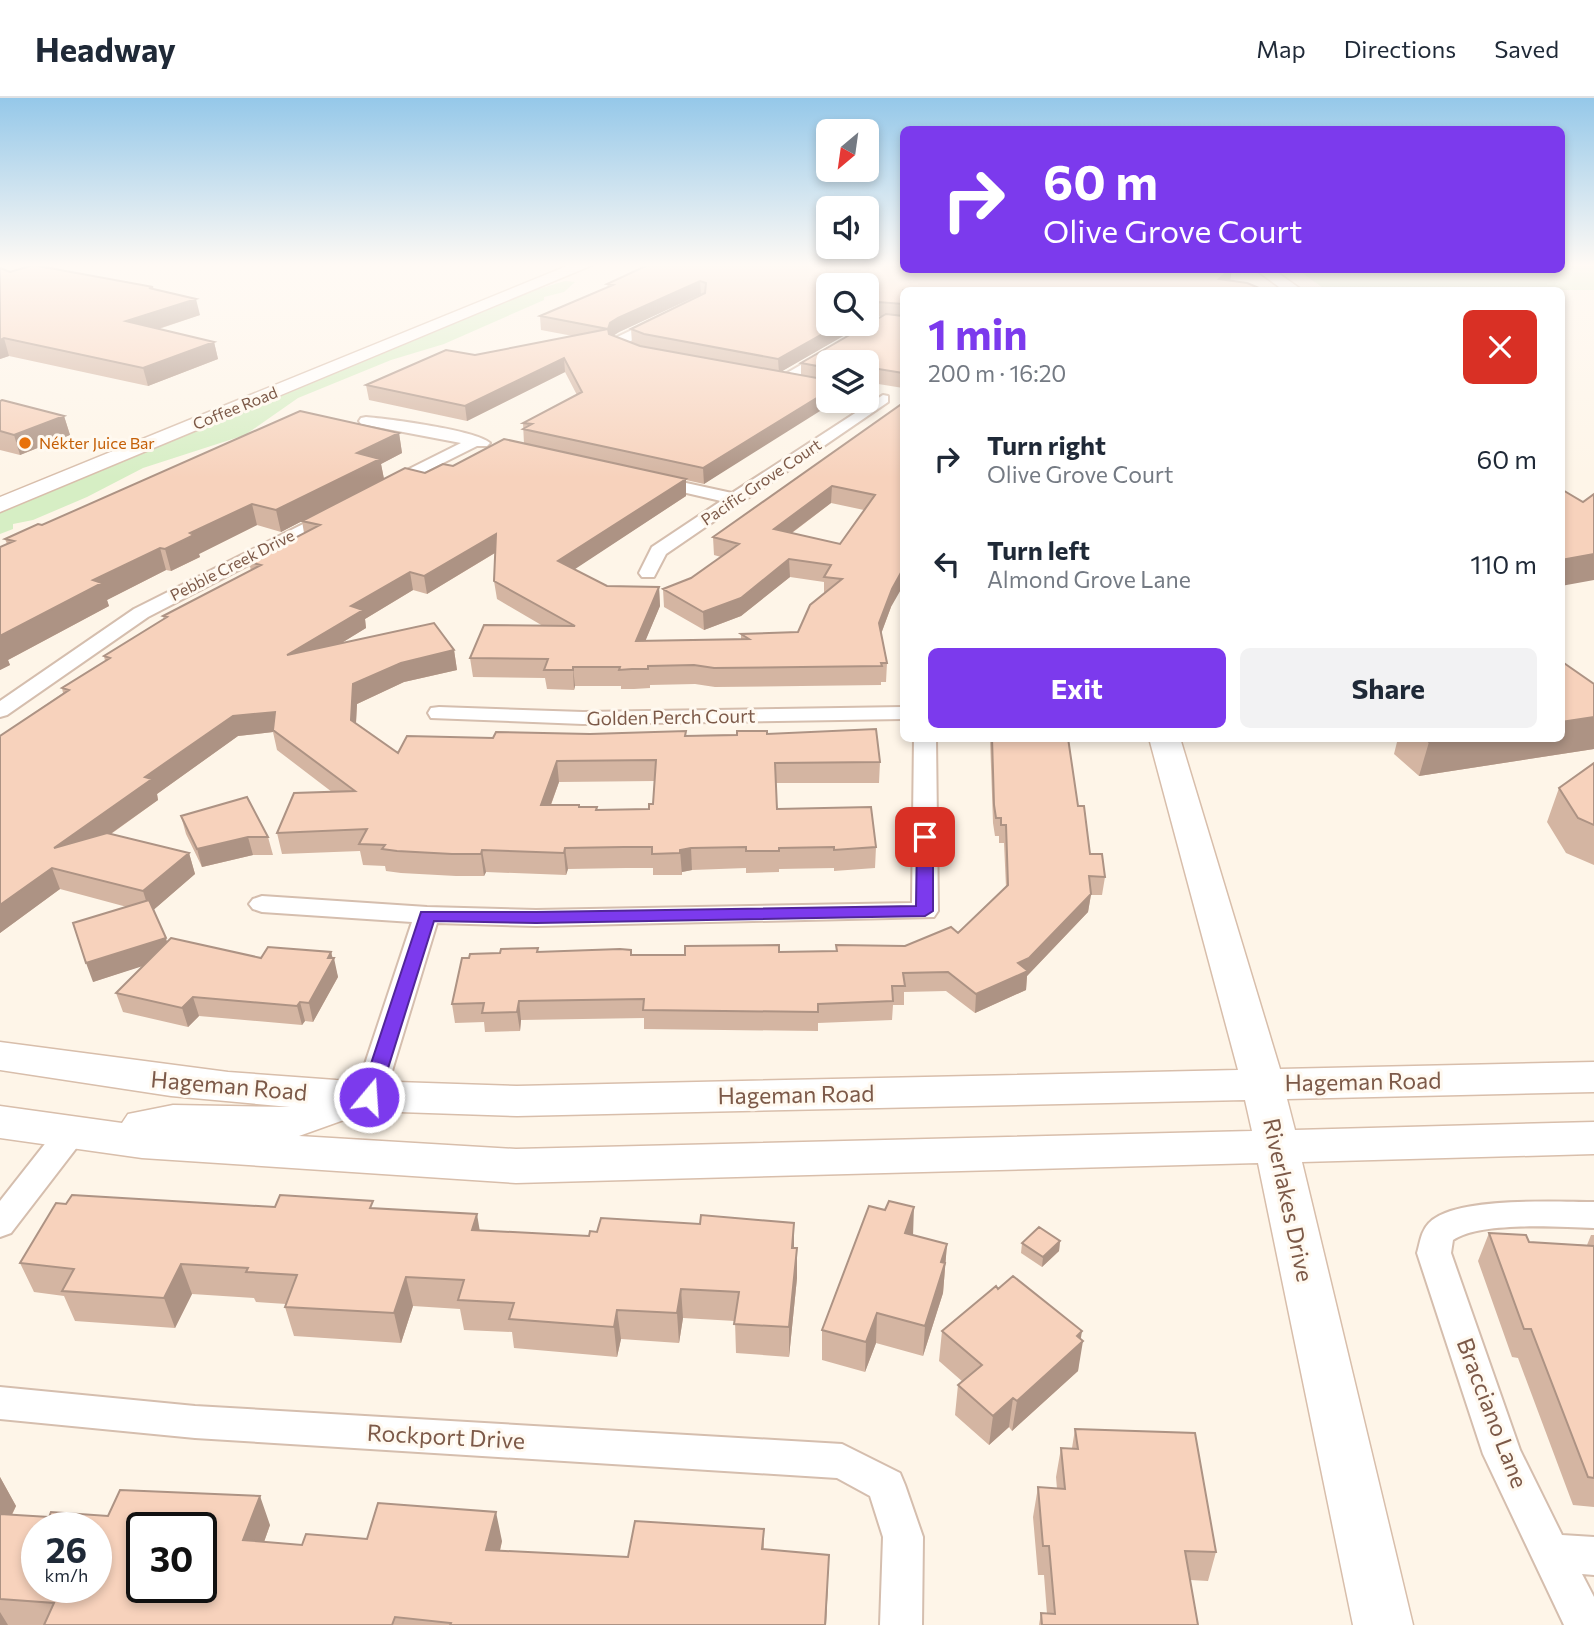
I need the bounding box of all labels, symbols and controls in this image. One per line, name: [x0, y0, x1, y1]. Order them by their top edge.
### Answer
text: Headway: [35, 28, 176, 69]
text: Map: [1256, 34, 1306, 63]
text: Directions: [1344, 34, 1456, 63]
text: Saved: [1494, 34, 1559, 63]
north arrow: [816, 119, 878, 182]
map controls: [816, 119, 879, 413]
text: 60 m: [1043, 150, 1158, 210]
icon: right: [928, 154, 1019, 245]
button: sound: [816, 196, 879, 259]
text: Olive Grove Court: [1043, 210, 1302, 250]
button: search: [816, 273, 879, 336]
text: 1 min: [928, 307, 1028, 359]
button: close: [1463, 310, 1537, 384]
button: layers: [816, 350, 879, 413]
text: 200 m · 16:20: [928, 359, 1066, 387]
street label: Coffee Road: [190, 382, 280, 433]
text: Turn right: [987, 429, 1106, 460]
place label: Nékter Juice Bar: [39, 433, 155, 452]
street label: Pacific Grove Court: [697, 434, 825, 529]
marker: Nékter Juice Bar: [17, 435, 33, 451]
icon: right: [928, 440, 966, 478]
text: 60 m: [1477, 443, 1537, 474]
text: Olive Grove Court: [987, 460, 1173, 488]
street label: Pebble Creek Drive: [166, 525, 297, 604]
text: Turn left: [987, 534, 1090, 565]
icon: left: [928, 545, 966, 583]
text: 110 m: [1470, 548, 1537, 579]
text: Almond Grove Lane: [987, 565, 1191, 593]
button: Exit: [928, 648, 1226, 728]
button: Share: [1240, 648, 1537, 728]
street label: Golden Perch Court: [586, 704, 756, 729]
pin: [895, 807, 955, 867]
icon: arrive: [906, 818, 944, 856]
position arrow: [332, 1060, 406, 1134]
street label: Hageman Road: [150, 1064, 309, 1106]
street label: Hageman Road: [1284, 1066, 1442, 1096]
street label: Hageman Road: [717, 1079, 875, 1109]
street label: Riverlakes Drive: [1258, 1115, 1320, 1284]
street label: Bracciano Lane: [1451, 1334, 1534, 1492]
street label: Rockport Drive: [366, 1418, 526, 1454]
speed limit sign: 30: [126, 1512, 217, 1603]
text: 26: [46, 1527, 87, 1570]
text: km/h: [45, 1564, 88, 1586]

